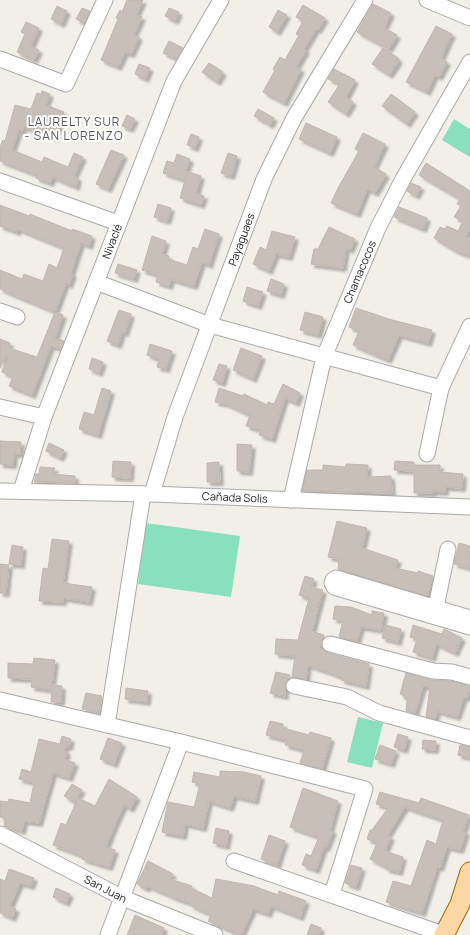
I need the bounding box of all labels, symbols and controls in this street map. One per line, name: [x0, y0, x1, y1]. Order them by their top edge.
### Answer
district label: LAURELTY SUR - SAN LORENZO: [24, 113, 124, 144]
street label: Payaguaes: [224, 210, 258, 268]
street label: Nivaclé: [98, 221, 125, 261]
street label: Chamacocos: [339, 238, 379, 305]
street label: Cañada Solis: [202, 488, 268, 506]
street label: San Juan: [82, 871, 129, 906]

